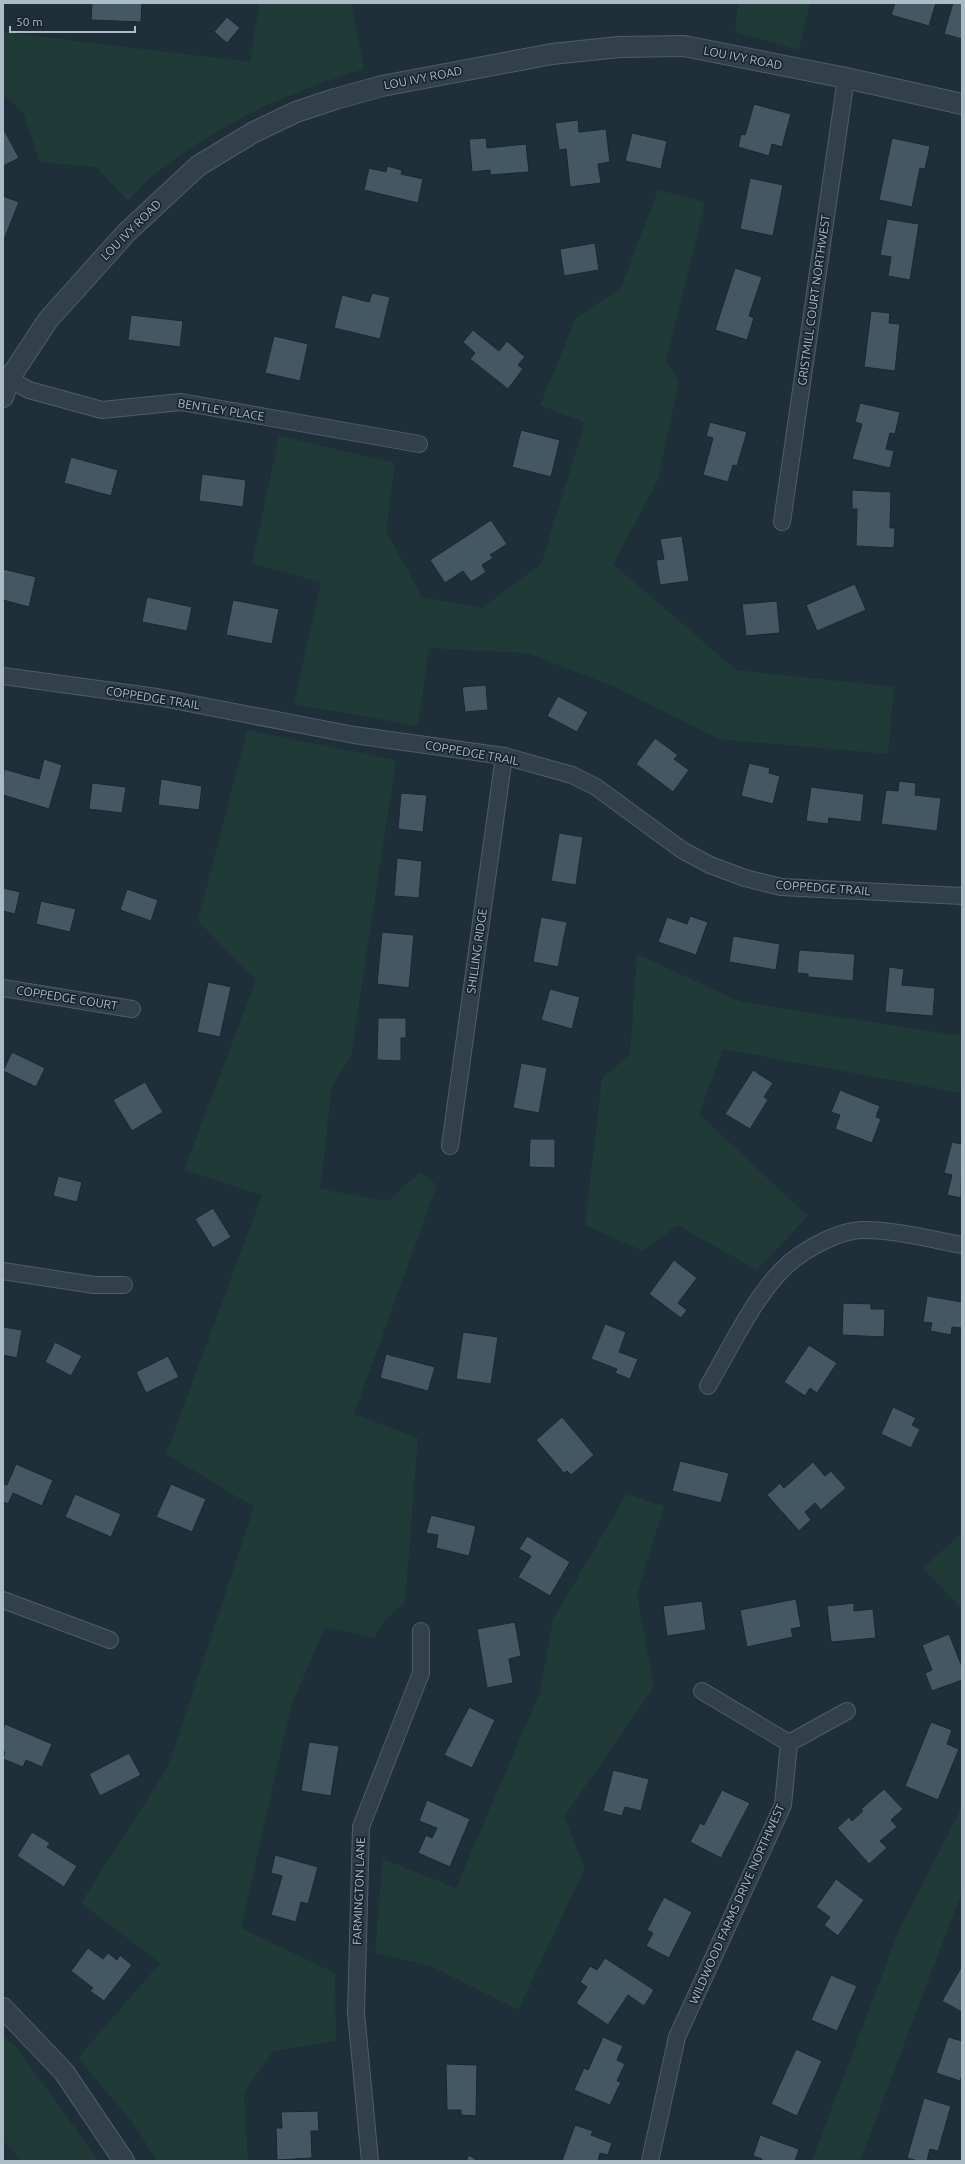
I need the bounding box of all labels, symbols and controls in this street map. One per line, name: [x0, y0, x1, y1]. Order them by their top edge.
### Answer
scale bar: [10, 8, 135, 34]
text: 50 m: [16, 15, 43, 28]
street label: LOU IVY ROAD: [703, 44, 783, 71]
street label: LOU IVY ROAD: [383, 64, 463, 91]
street label: LOU IVY ROAD: [98, 197, 163, 262]
street label: GRISTMILL COURT NORTHWEST: [795, 213, 832, 386]
street label: BENTLEY PLACE: [177, 396, 266, 423]
street label: COPPEDGE TRAIL: [105, 684, 201, 711]
street label: COPPEDGE TRAIL: [424, 738, 520, 767]
street label: COPPEDGE TRAIL: [775, 878, 871, 897]
street label: SHILLING RIDGE: [464, 907, 489, 994]
street label: COPPEDGE COURT: [15, 983, 119, 1012]
street label: WILDWOOD FARMS DRIVE NORTHWEST: [686, 1802, 787, 2006]
street label: FARMINGTON LANE: [350, 1837, 367, 1945]

